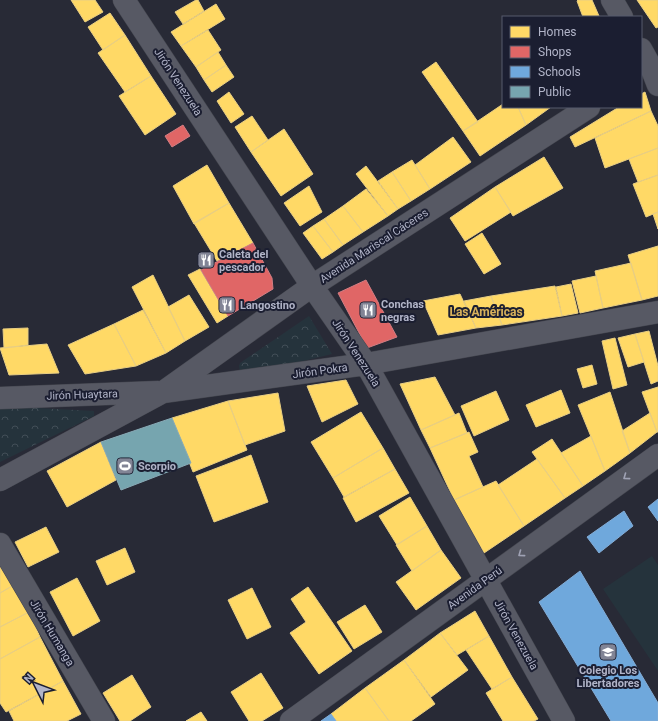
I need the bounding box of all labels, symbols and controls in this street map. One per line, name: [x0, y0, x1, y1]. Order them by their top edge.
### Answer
legend: [502, 16, 642, 108]
text: Homes: [538, 25, 576, 39]
text: Shops: [538, 45, 572, 59]
street label: Jirón Venezuela: [151, 46, 205, 118]
text: Schools: [538, 65, 581, 79]
text: Public: [538, 85, 571, 99]
street label: Avenida Mariscal Cáceres: [317, 206, 431, 286]
place label: Caleta del pescador: [219, 248, 268, 274]
restaurant icon: Caleta del pescador: [196, 250, 216, 270]
restaurant icon: Langostino: [217, 295, 237, 315]
place label: Conchas negras: [381, 298, 424, 324]
place label: Langostino: [240, 299, 295, 312]
restaurant icon: Conchas negras: [358, 300, 378, 320]
district label: Las Américas: [449, 305, 523, 319]
street label: Jirón Venezuela: [329, 317, 383, 389]
street label: Jirón Pokra: [292, 361, 348, 381]
street label: Jirón Huaytara: [46, 387, 118, 403]
sports icon: Scorpio: [115, 456, 135, 476]
place label: Scorpio: [138, 460, 176, 473]
one-way arrow: [624, 473, 631, 480]
one-way arrow: [519, 549, 526, 556]
street label: Avenida Perú: [445, 564, 505, 612]
street label: Jirón Humanga: [27, 597, 77, 669]
street label: Jirón Venezuela: [491, 598, 541, 672]
school or university icon: Colegio Los Libertadores: [598, 642, 618, 662]
place label: Colegio Los Libertadores: [577, 664, 640, 690]
north arrow: [16, 665, 56, 705]
text: N: [22, 671, 37, 686]

